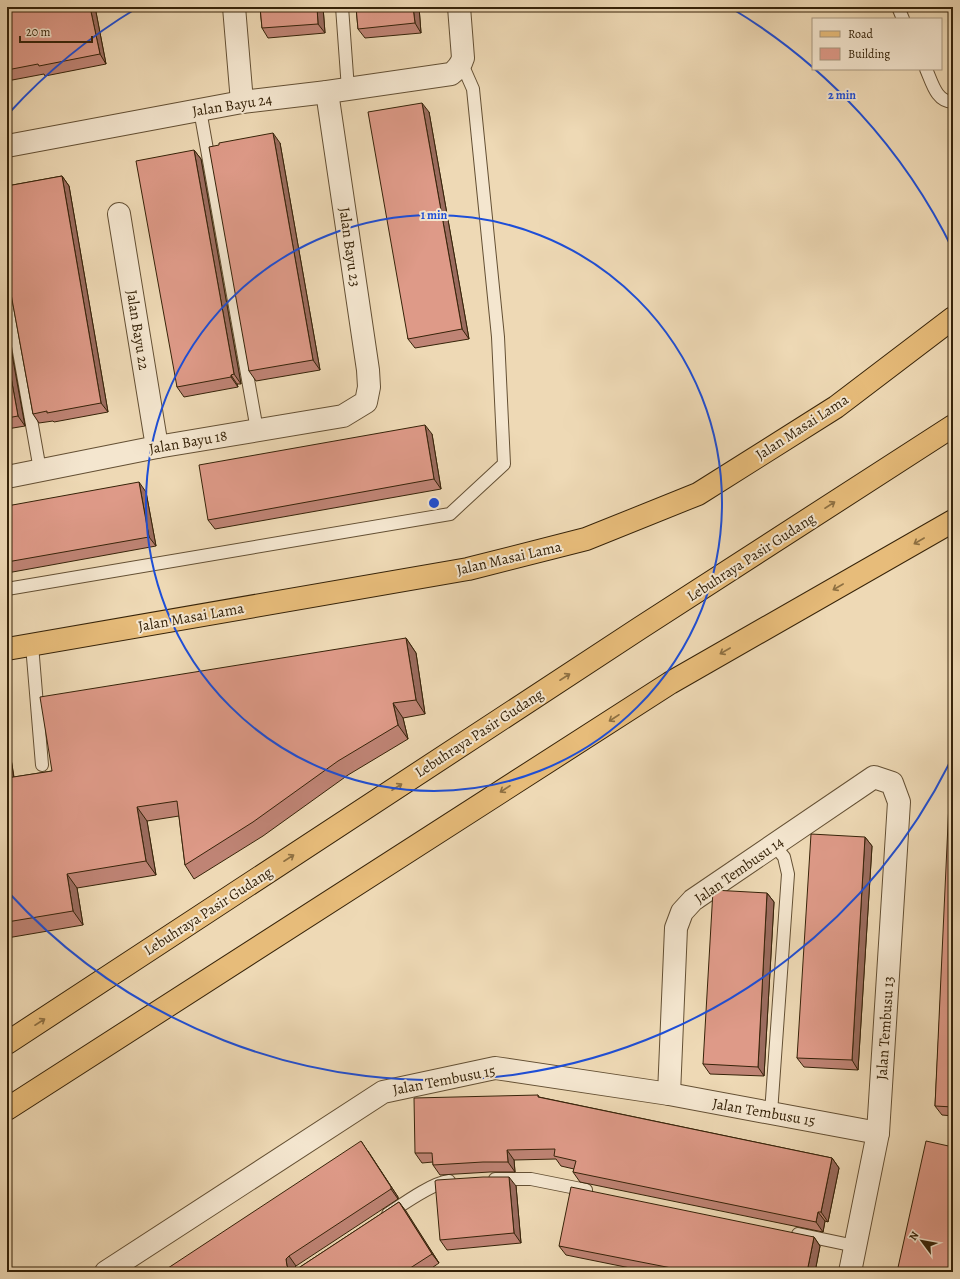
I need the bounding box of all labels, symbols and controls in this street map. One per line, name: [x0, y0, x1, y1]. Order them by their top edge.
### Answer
scale bar: [20, 18, 92, 44]
legend: [812, 18, 942, 70]
text: 20 m: [26, 24, 50, 40]
text: Road: [848, 26, 874, 42]
text: Building: [848, 46, 890, 62]
text: 2 min: [828, 87, 856, 103]
street label: Jalan Bayu 24: [191, 89, 274, 121]
street label: Jalan Bayu 23: [335, 206, 365, 288]
text: 1 min: [421, 207, 448, 223]
street label: Jalan Bayu 22: [122, 288, 154, 372]
street label: Jalan Masai Lama: [752, 389, 852, 465]
street label: Jalan Bayu 18: [147, 425, 229, 459]
centre of rings: [427, 496, 441, 510]
one-way arrow: [825, 501, 836, 509]
street label: Lebuhraya Pasir Gudang: [683, 508, 819, 606]
street label: Jalan Masai Lama: [455, 536, 563, 580]
one-way arrow: [913, 537, 925, 545]
one-way arrow: [832, 583, 844, 591]
street label: Jalan Masai Lama: [137, 598, 245, 636]
one-way arrow: [720, 648, 732, 656]
one-way arrow: [559, 673, 570, 681]
street label: Lebuhraya Pasir Gudang: [411, 684, 547, 782]
one-way arrow: [608, 715, 620, 723]
one-way arrow: [392, 783, 403, 791]
one-way arrow: [500, 785, 511, 793]
street label: Jalan Tembusu 14: [690, 832, 788, 908]
one-way arrow: [283, 854, 295, 862]
street label: Lebuhraya Pasir Gudang: [140, 862, 276, 960]
street label: Jalan Tembusu 13: [871, 975, 899, 1081]
one-way arrow: [34, 1018, 45, 1026]
street label: Jalan Tembusu 15: [391, 1060, 497, 1100]
street label: Jalan Tembusu 15: [711, 1093, 817, 1131]
north arrow: [902, 1221, 942, 1261]
text: N: [905, 1229, 922, 1243]

